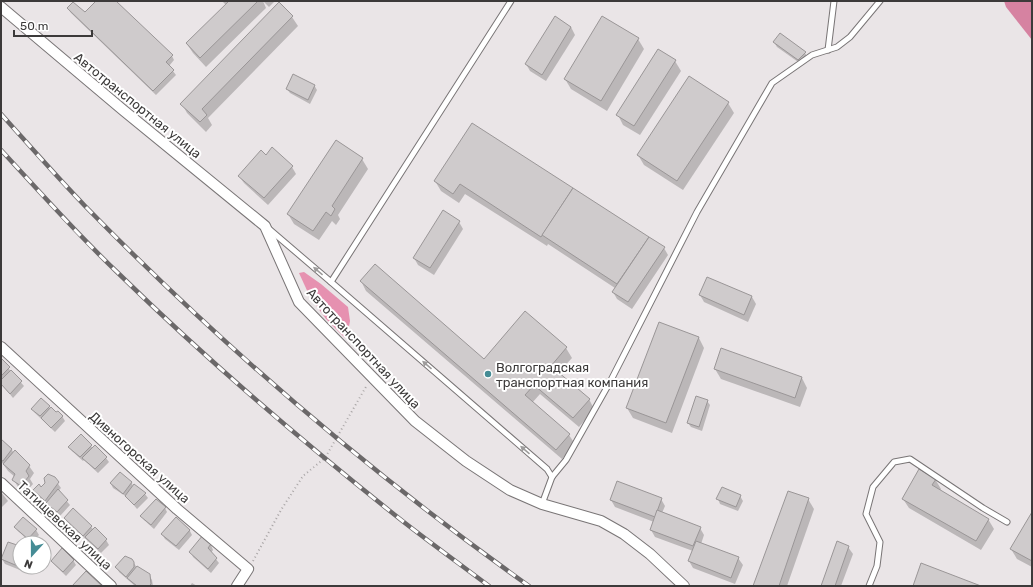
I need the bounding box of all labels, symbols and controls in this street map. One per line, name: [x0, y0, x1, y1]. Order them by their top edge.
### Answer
scale bar: [14, 12, 92, 38]
text: 50 m: [20, 19, 48, 33]
street label: Автотранспортная улица: [71, 49, 204, 161]
one-way arrow: [313, 266, 323, 275]
street label: Автотранспортная улица: [304, 285, 423, 412]
one-way arrow: [422, 360, 432, 369]
place label: Волгоградская транспортная компания: [496, 360, 648, 390]
marker: Волгоградская транспортная компания: [483, 369, 493, 379]
street label: Дивногорская улица: [87, 408, 193, 506]
one-way arrow: [520, 445, 530, 455]
street label: Татищевская улица: [14, 478, 115, 573]
north arrow: [12, 535, 52, 575]
text: N: [22, 556, 35, 571]

